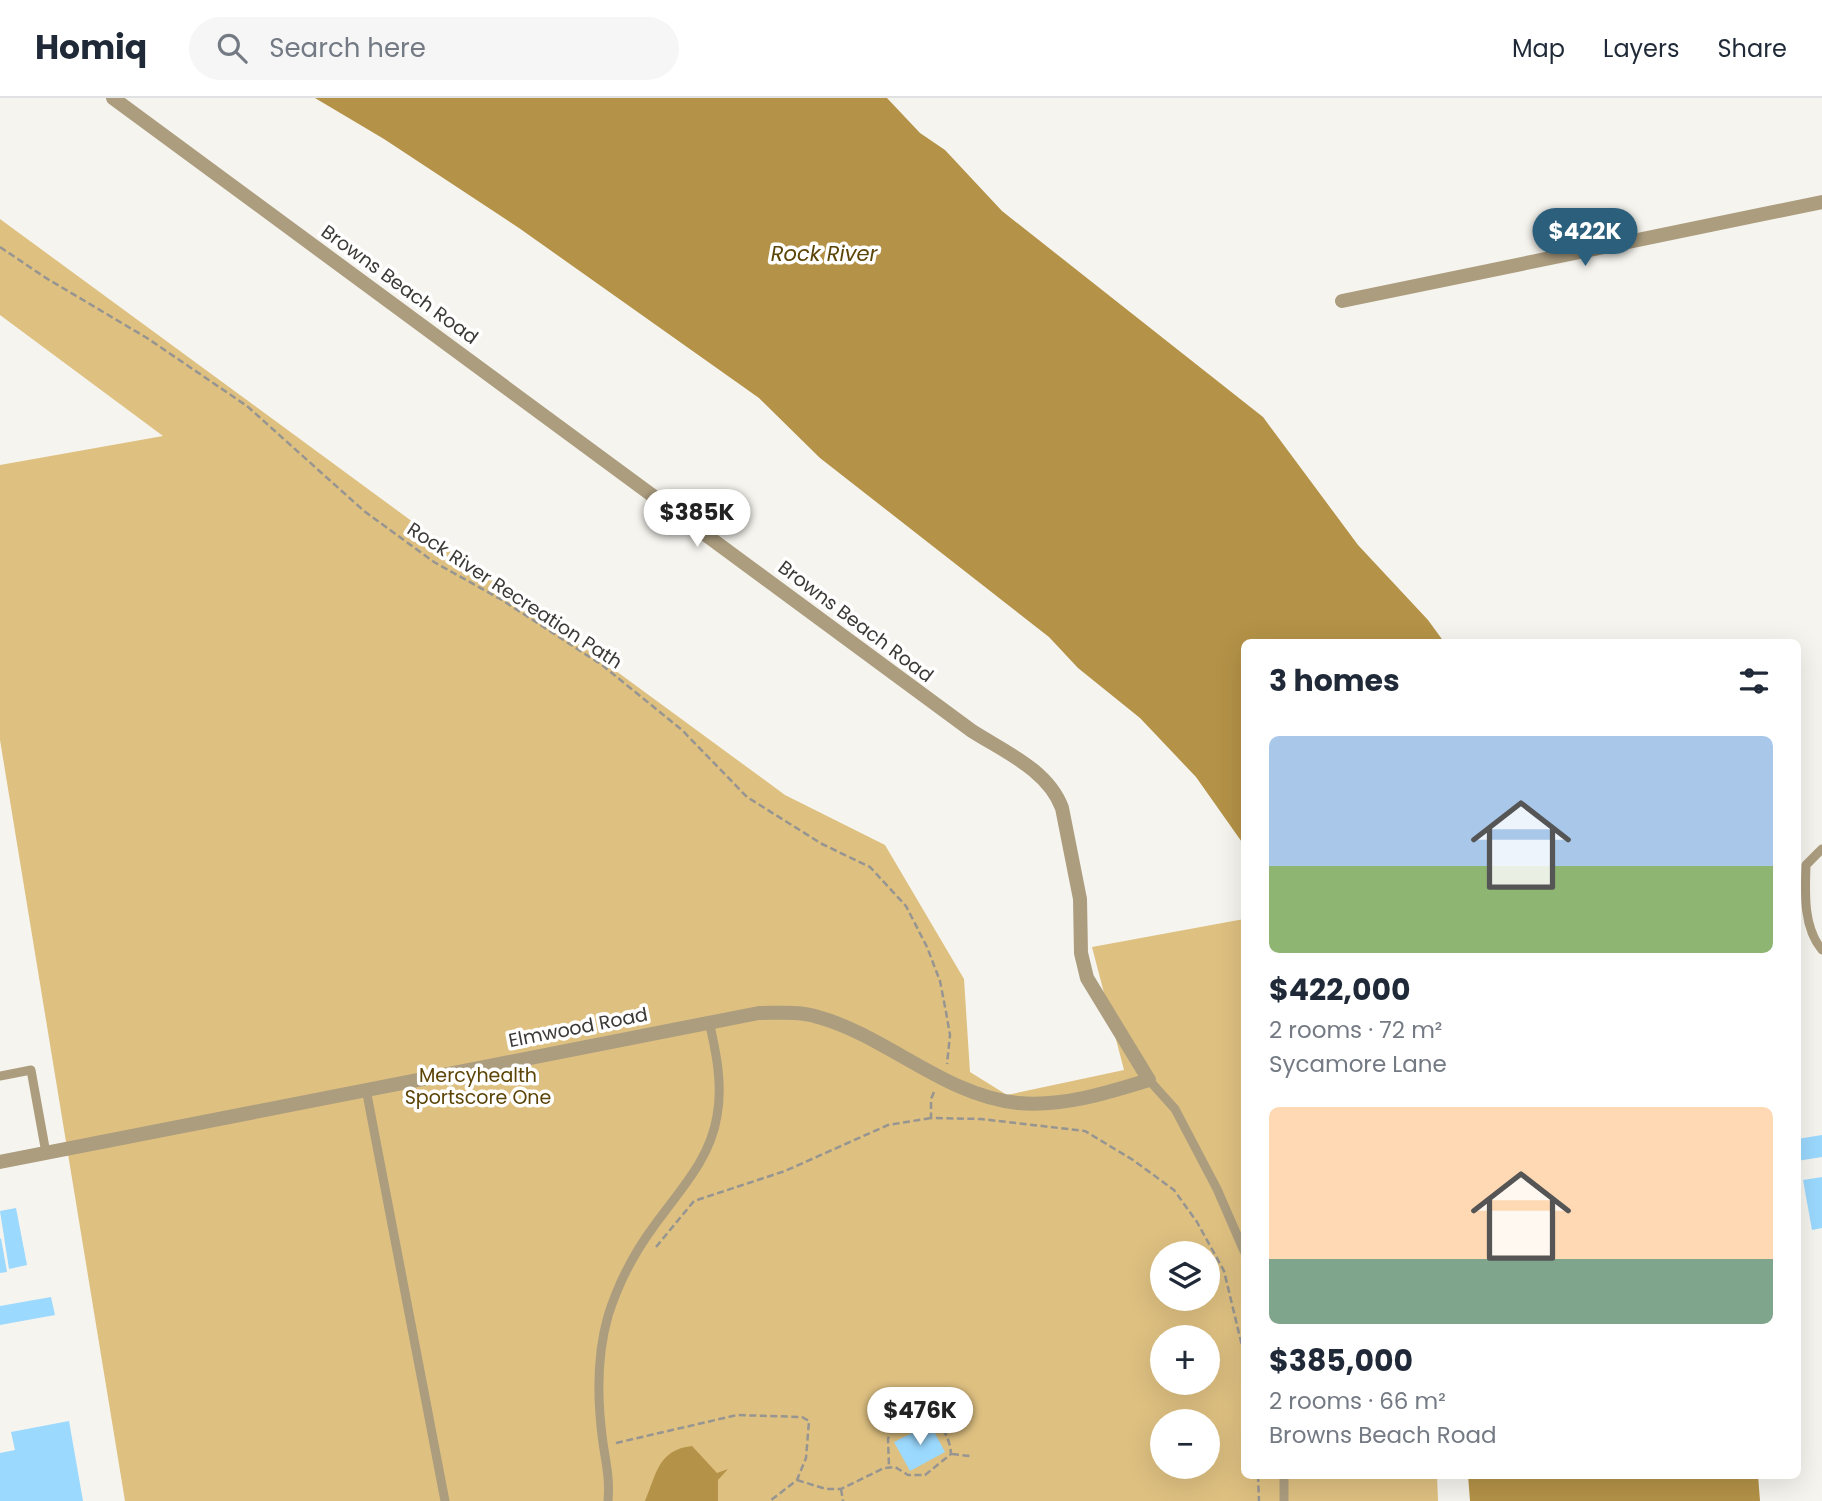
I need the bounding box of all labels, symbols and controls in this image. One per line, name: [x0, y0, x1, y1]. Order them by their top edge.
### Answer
search box: [189, 17, 679, 80]
text: Homiq: [35, 24, 147, 71]
icon: search: [213, 29, 251, 67]
text: Search here: [269, 30, 426, 66]
text: Map: [1512, 32, 1565, 65]
text: Layers: [1603, 32, 1679, 65]
text: Share: [1717, 32, 1787, 65]
pin: $422K: [1536, 208, 1634, 268]
text: $422K: [1548, 215, 1622, 247]
street label: Browns Beach Road: [316, 218, 484, 351]
water label: Rock River: [771, 239, 878, 268]
pin: $385K: [648, 490, 746, 549]
text: $385K: [660, 496, 734, 528]
street label: Rock River Recreation Path: [402, 516, 628, 675]
street label: Browns Beach Road: [772, 554, 939, 689]
text: 3 homes: [1269, 659, 1400, 702]
icon: filters: [1735, 662, 1773, 700]
icon: home: [1458, 782, 1584, 908]
text: $422,000: [1269, 968, 1411, 1011]
street label: Elmwood Road: [506, 1001, 650, 1054]
text: 2 rooms · 72 m²: [1269, 1014, 1442, 1046]
text: Sycamore Lane: [1269, 1048, 1447, 1080]
park label: Mercyhealth Sportscore One: [405, 1062, 551, 1111]
icon: home: [1458, 1153, 1584, 1279]
map controls: [1150, 1241, 1220, 1479]
button: layers: [1150, 1241, 1220, 1311]
button: +: [1150, 1325, 1220, 1395]
text: $385,000: [1269, 1339, 1413, 1382]
text: 2 rooms · 66 m²: [1269, 1385, 1446, 1417]
pin: $476K: [871, 1388, 969, 1447]
text: $476K: [883, 1394, 957, 1426]
button: −: [1150, 1409, 1220, 1479]
text: Browns Beach Road: [1269, 1419, 1497, 1451]

